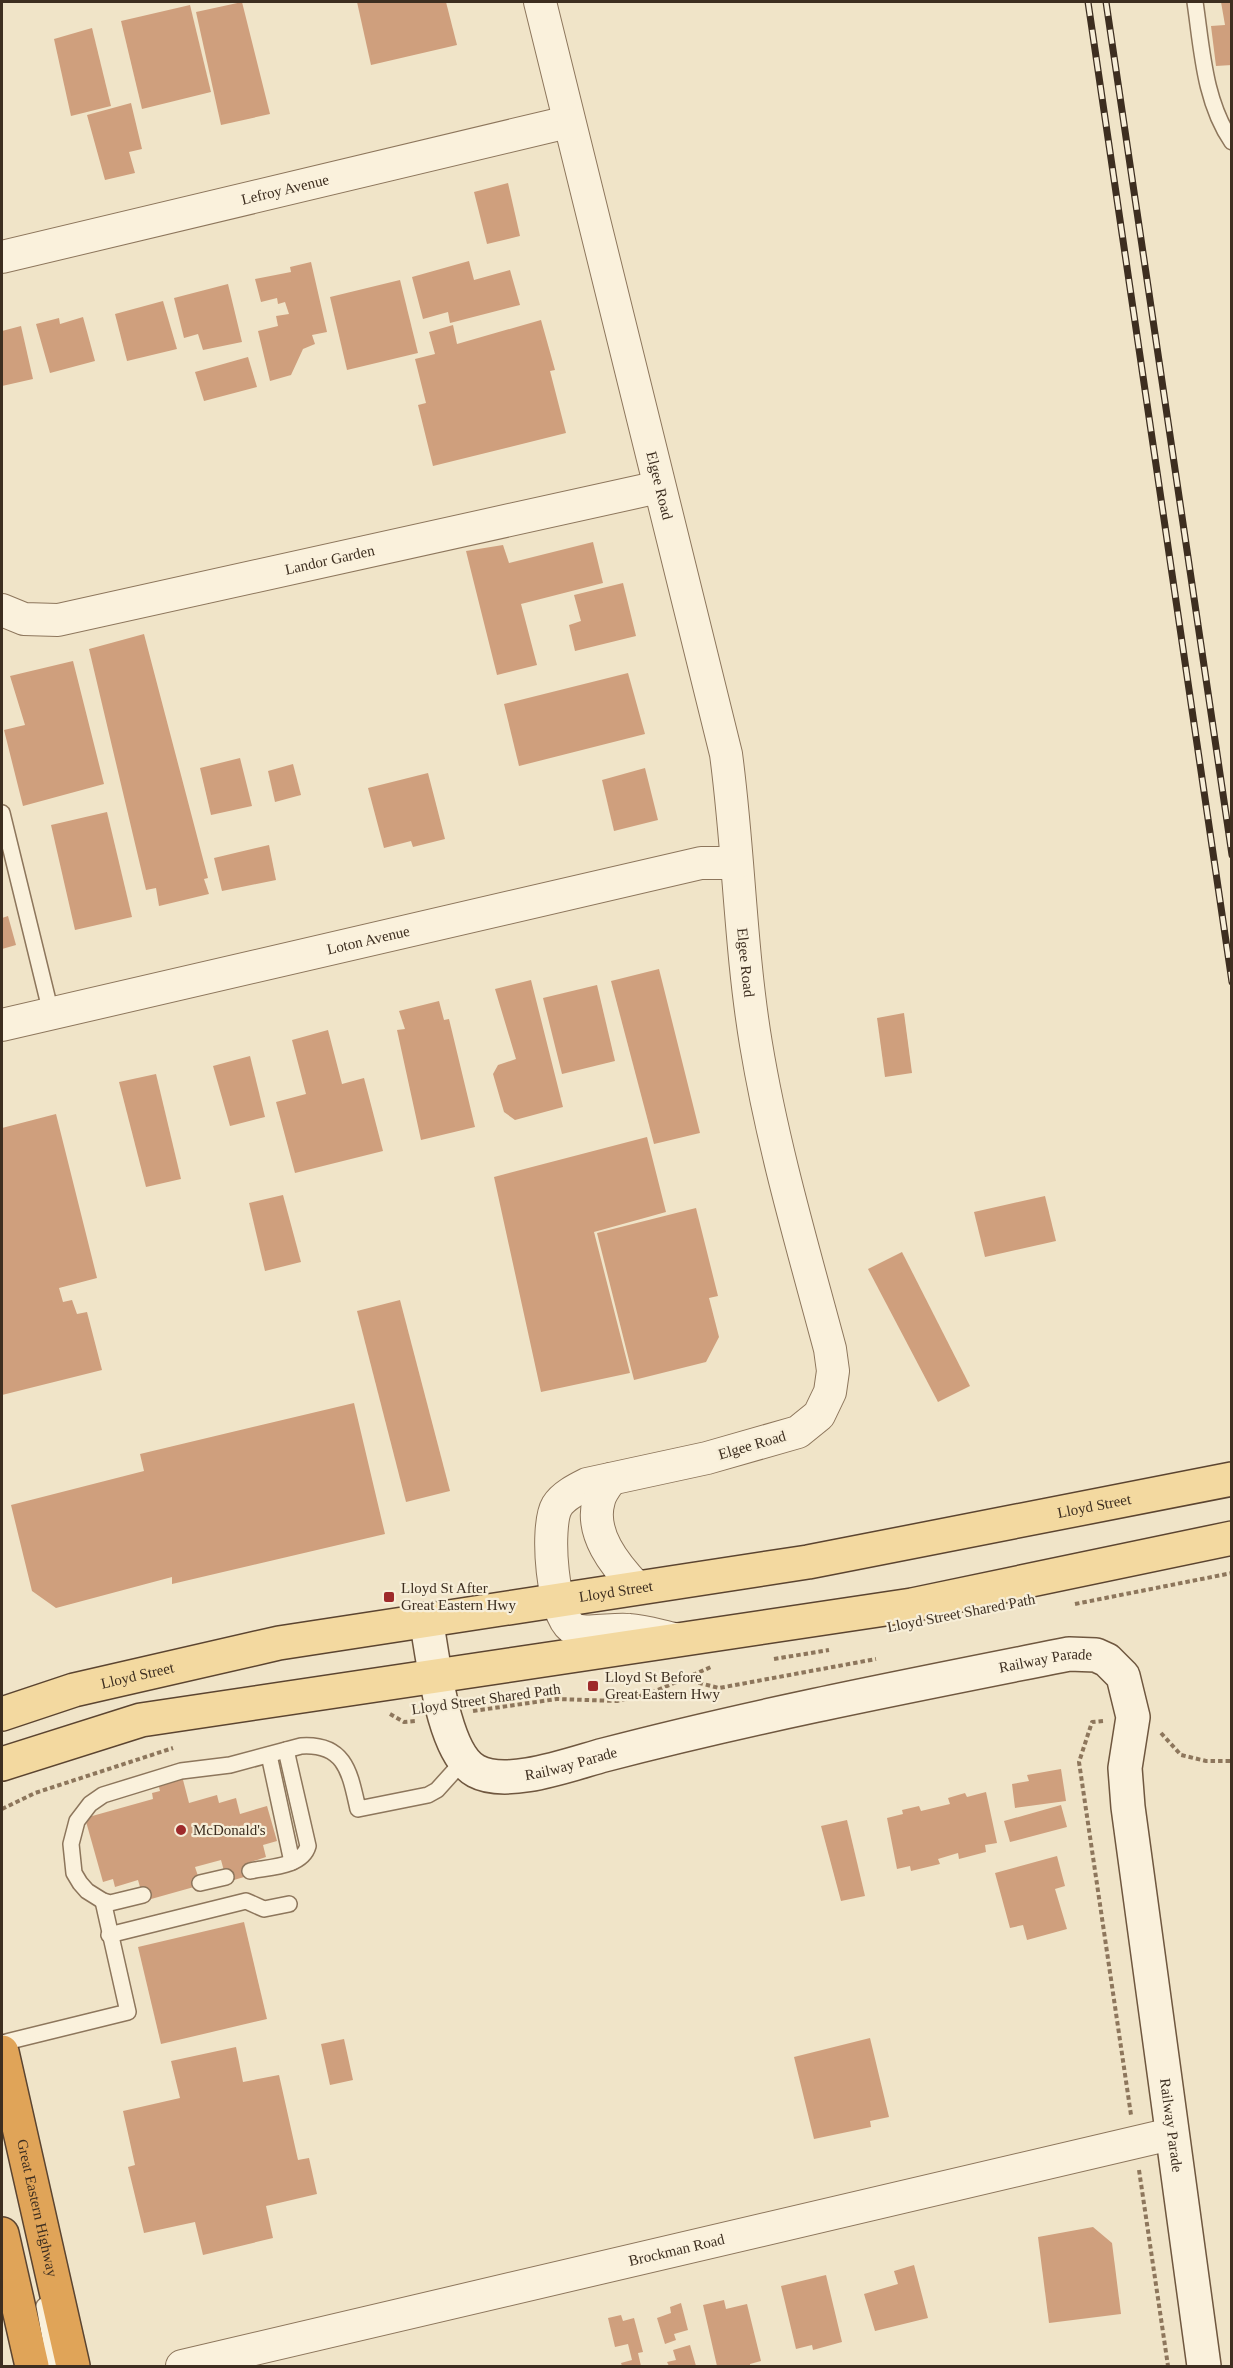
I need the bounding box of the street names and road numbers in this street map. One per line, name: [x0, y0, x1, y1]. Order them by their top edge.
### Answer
street label: Lefroy Avenue: [240, 171, 331, 208]
street label: Elgee Road: [643, 450, 676, 522]
street label: Landor Garden: [283, 542, 376, 578]
street label: Loton Avenue: [325, 923, 412, 957]
street label: Elgee Road: [734, 927, 757, 998]
street label: Elgee Road: [716, 1428, 788, 1462]
street label: Lloyd Street: [1056, 1491, 1133, 1521]
street label: Lloyd Street: [578, 1578, 655, 1605]
street label: Lloyd Street Shared Path: [886, 1591, 1037, 1635]
street label: Railway Parade: [997, 1646, 1093, 1676]
street label: Lloyd Street: [99, 1659, 176, 1692]
street label: Lloyd Street Shared Path: [410, 1681, 562, 1717]
street label: Railway Parade: [524, 1744, 619, 1783]
street label: Railway Parade: [1157, 2077, 1186, 2174]
street label: Great Eastern Highway: [14, 2138, 61, 2279]
street label: Brockman Road: [627, 2231, 727, 2269]

